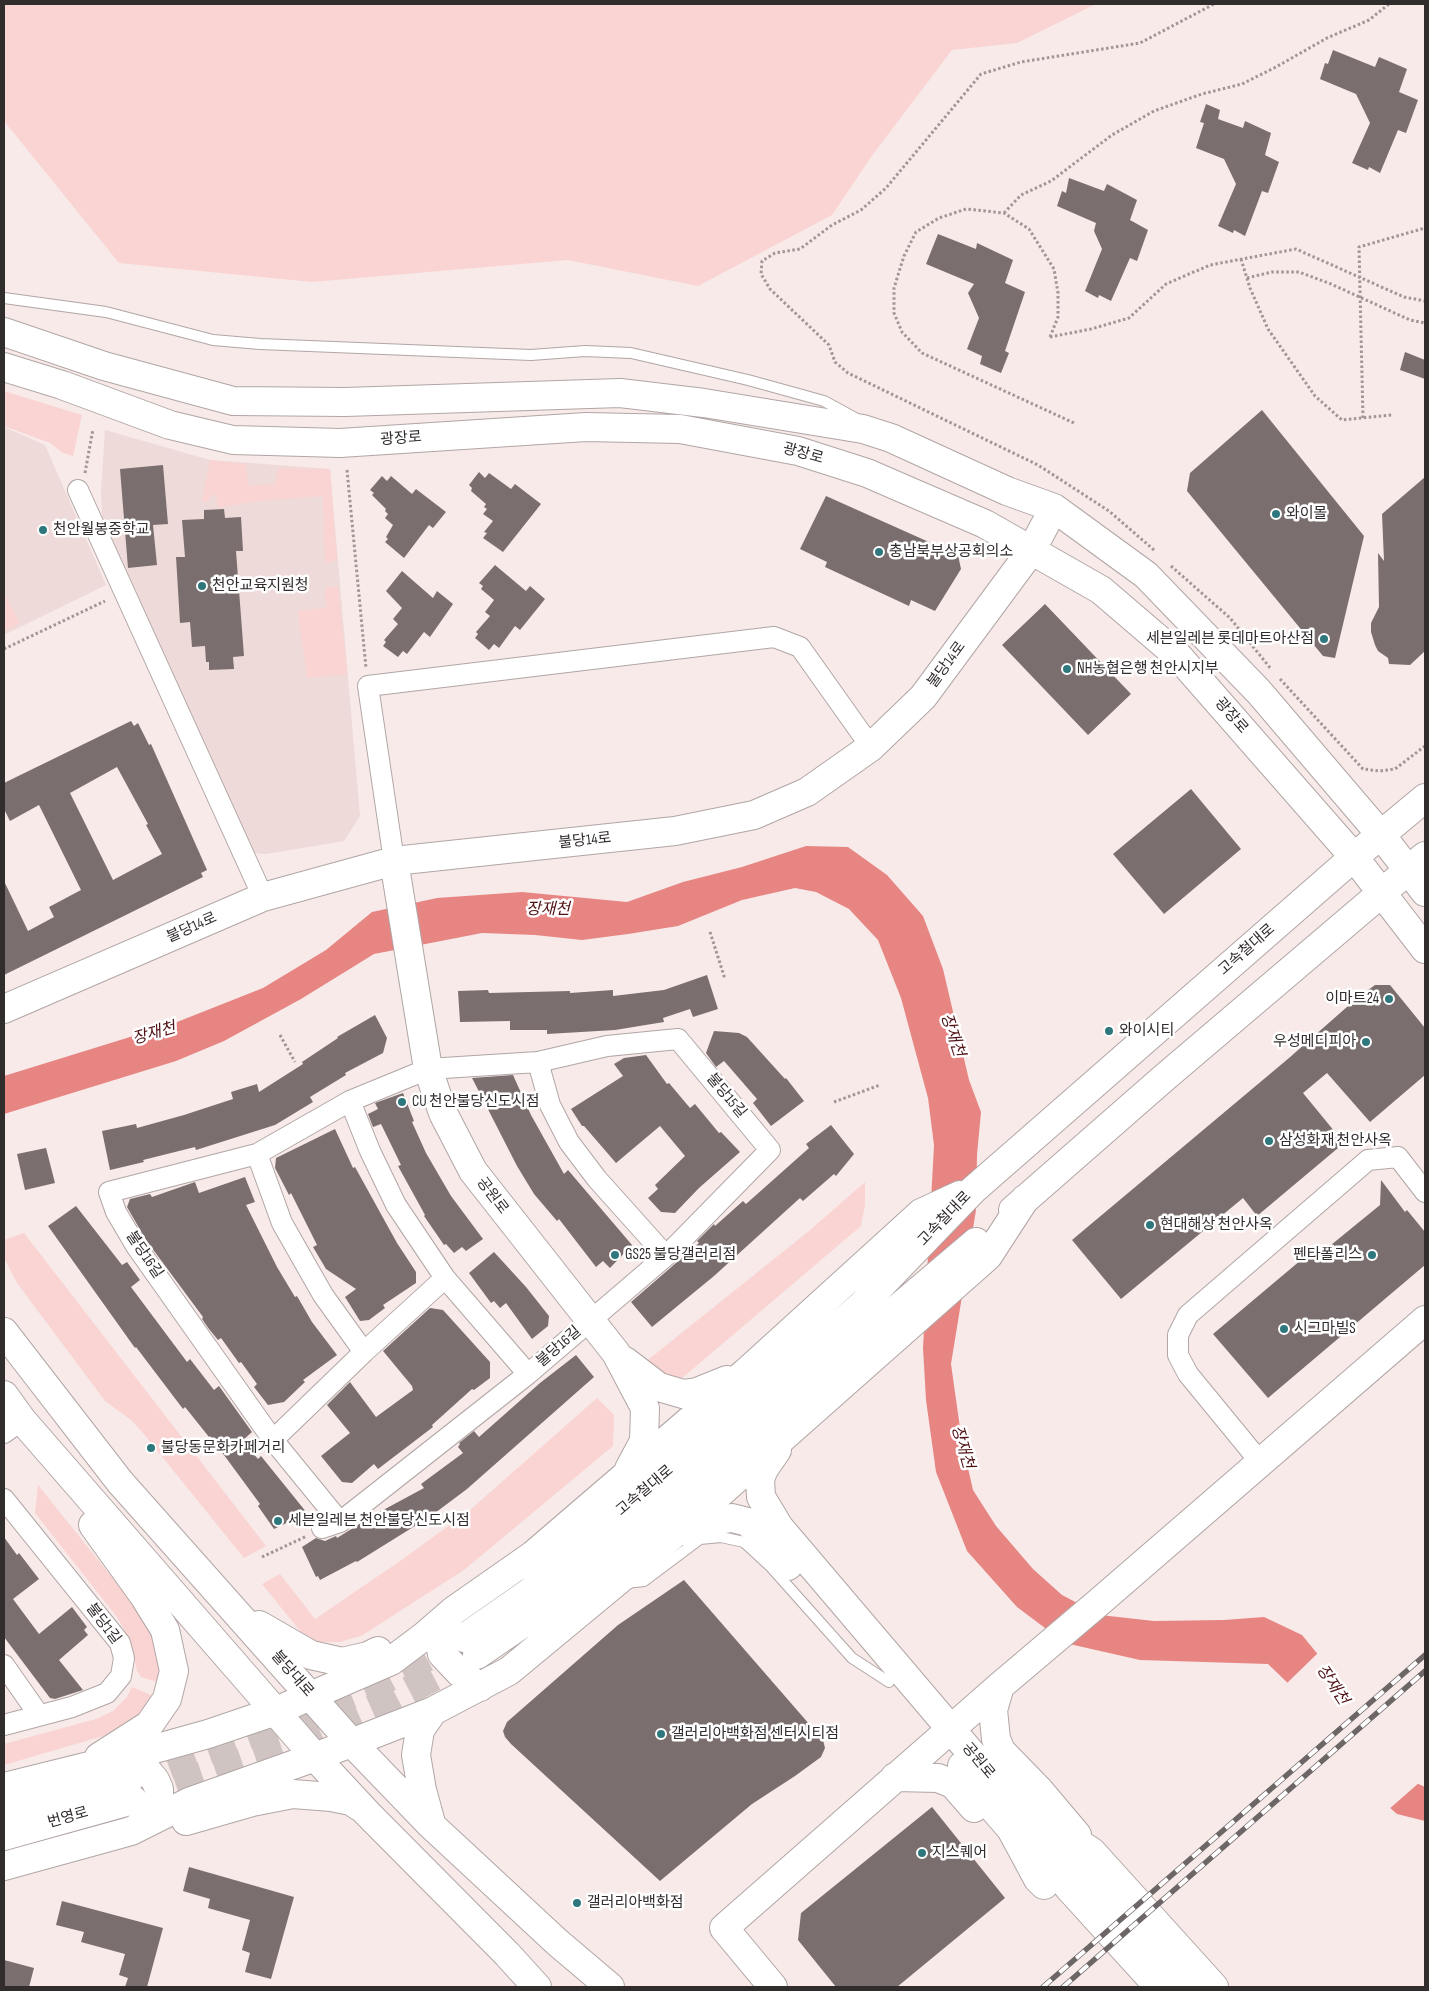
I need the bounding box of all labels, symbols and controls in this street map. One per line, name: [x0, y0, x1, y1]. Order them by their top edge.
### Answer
street label: 광장로: [380, 429, 422, 449]
street label: 광장로: [781, 440, 825, 468]
place label: 와이몰: [1286, 505, 1327, 523]
marker: 와이몰: [1270, 508, 1282, 520]
place label: 천안월봉중학교: [53, 521, 150, 539]
marker: 천안월봉중학교: [37, 524, 49, 536]
place label: 충남북부상공회의소: [889, 543, 1013, 561]
marker: 충남북부상공회의소: [873, 546, 885, 558]
place label: 천안교육지원청: [212, 577, 309, 595]
marker: 천안교육지원청: [196, 580, 208, 592]
place label: 세븐일레븐 롯데마트아산점: [1146, 630, 1314, 648]
marker: 세븐일레븐 롯데마트아산점: [1318, 633, 1330, 645]
street label: 불당14로: [924, 638, 970, 692]
place label: NH농협은행 천안시지부: [1077, 660, 1219, 678]
marker: NH농협은행 천안시지부: [1061, 663, 1073, 675]
street label: 광장로: [1211, 694, 1251, 738]
street label: 불당14로: [558, 829, 612, 853]
water label: 장재천: [526, 900, 570, 920]
street label: 불당14로: [164, 909, 220, 947]
street label: 고속철대로: [1215, 921, 1279, 979]
place label: 이마트24: [1325, 990, 1379, 1008]
marker: 이마트24: [1383, 993, 1395, 1005]
water label: 장재천: [936, 1011, 968, 1059]
water label: 장재천: [130, 1019, 178, 1049]
place label: 와이시티: [1119, 1022, 1174, 1040]
marker: 와이시티: [1103, 1025, 1115, 1037]
place label: 우성메디피아: [1273, 1033, 1356, 1051]
marker: 우성메디피아: [1360, 1036, 1372, 1048]
street label: 불당15길: [702, 1070, 750, 1122]
place label: CU 천안불당신도시점: [412, 1093, 539, 1111]
marker: CU 천안불당신도시점: [396, 1096, 408, 1108]
place label: 삼성화재 천안사옥: [1279, 1132, 1392, 1150]
marker: 삼성화재 천안사옥: [1263, 1135, 1275, 1147]
street label: 공원로: [472, 1174, 512, 1218]
street label: 고속철대로: [915, 1188, 975, 1250]
place label: 현대해상 천안사옥: [1160, 1216, 1273, 1234]
marker: 현대해상 천안사옥: [1144, 1219, 1156, 1231]
street label: 불당16길: [122, 1228, 166, 1282]
place label: GS25 불당갤러리점: [625, 1246, 736, 1264]
place label: 펜타폴리스: [1293, 1246, 1362, 1264]
marker: GS25 불당갤러리점: [609, 1249, 621, 1261]
marker: 펜타폴리스: [1366, 1249, 1378, 1261]
place label: 시그마빌S: [1294, 1320, 1356, 1338]
street label: 불당16길: [533, 1323, 585, 1371]
marker: 시그마빌S: [1278, 1323, 1290, 1335]
water label: 장재천: [947, 1423, 977, 1471]
place label: 불당동문화카페거리: [161, 1439, 285, 1457]
marker: 불당동문화카페거리: [145, 1442, 157, 1454]
street label: 고속철대로: [613, 1462, 677, 1520]
place label: 세븐일레븐 천안불당신도시점: [288, 1512, 470, 1530]
marker: 세븐일레븐 천안불당신도시점: [272, 1515, 284, 1527]
street label: 불당1길: [82, 1600, 124, 1648]
street label: 불당대로: [267, 1647, 317, 1701]
water label: 장재천: [1312, 1661, 1352, 1709]
place label: 갤러리아백화점 센터시티점: [671, 1725, 839, 1743]
marker: 갤러리아백화점 센터시티점: [655, 1728, 667, 1740]
street label: 공원로: [958, 1739, 998, 1783]
street label: 번영로: [46, 1804, 90, 1832]
place label: 지스퀘어: [932, 1844, 987, 1862]
marker: 지스퀘어: [916, 1847, 928, 1859]
place label: 갤러리아백화점: [587, 1894, 684, 1912]
marker: 갤러리아백화점: [571, 1897, 583, 1909]

